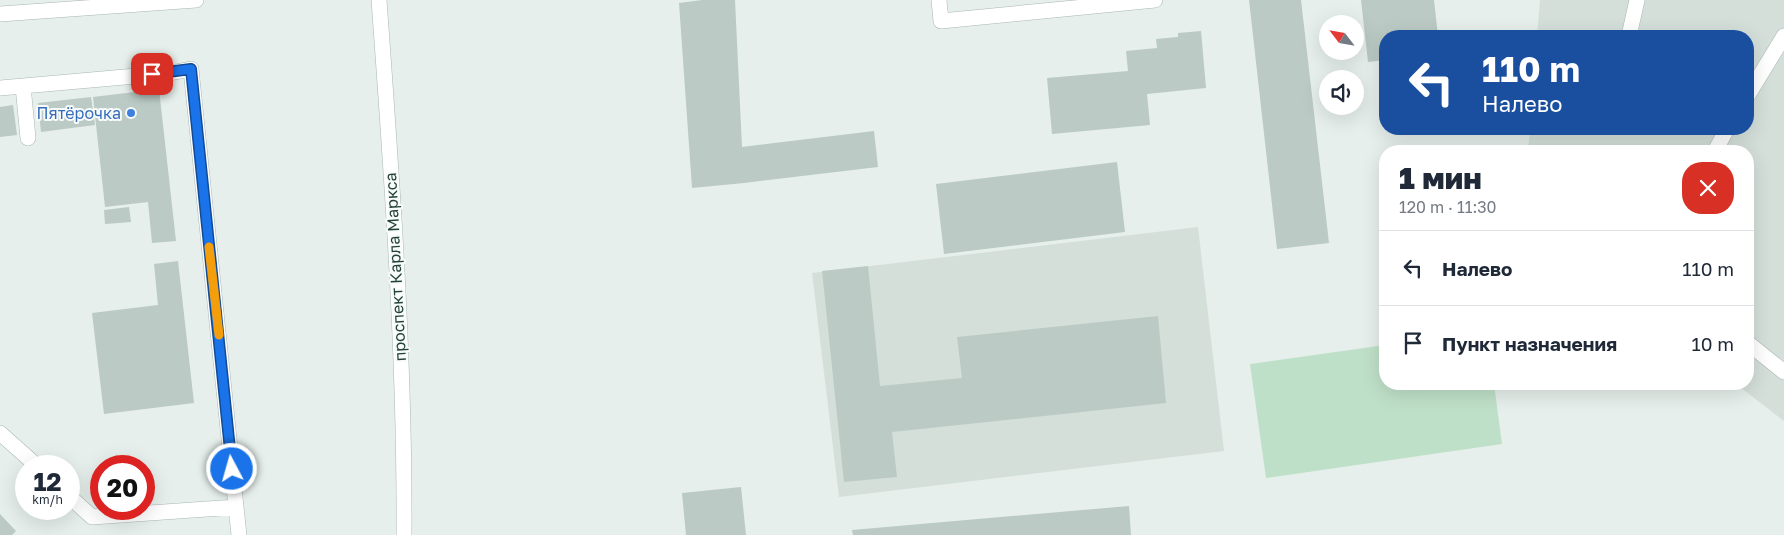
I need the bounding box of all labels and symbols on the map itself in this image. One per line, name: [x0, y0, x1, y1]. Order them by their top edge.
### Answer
north arrow: [1319, 15, 1364, 60]
pin: [131, 53, 173, 95]
place label: Пятёрочка: [37, 103, 121, 123]
marker: Пятёрочка: [125, 107, 137, 119]
street label: проспект Карла Маркса: [380, 172, 410, 362]
position arrow: [205, 442, 257, 494]
speed limit sign: 20: [90, 455, 155, 520]

